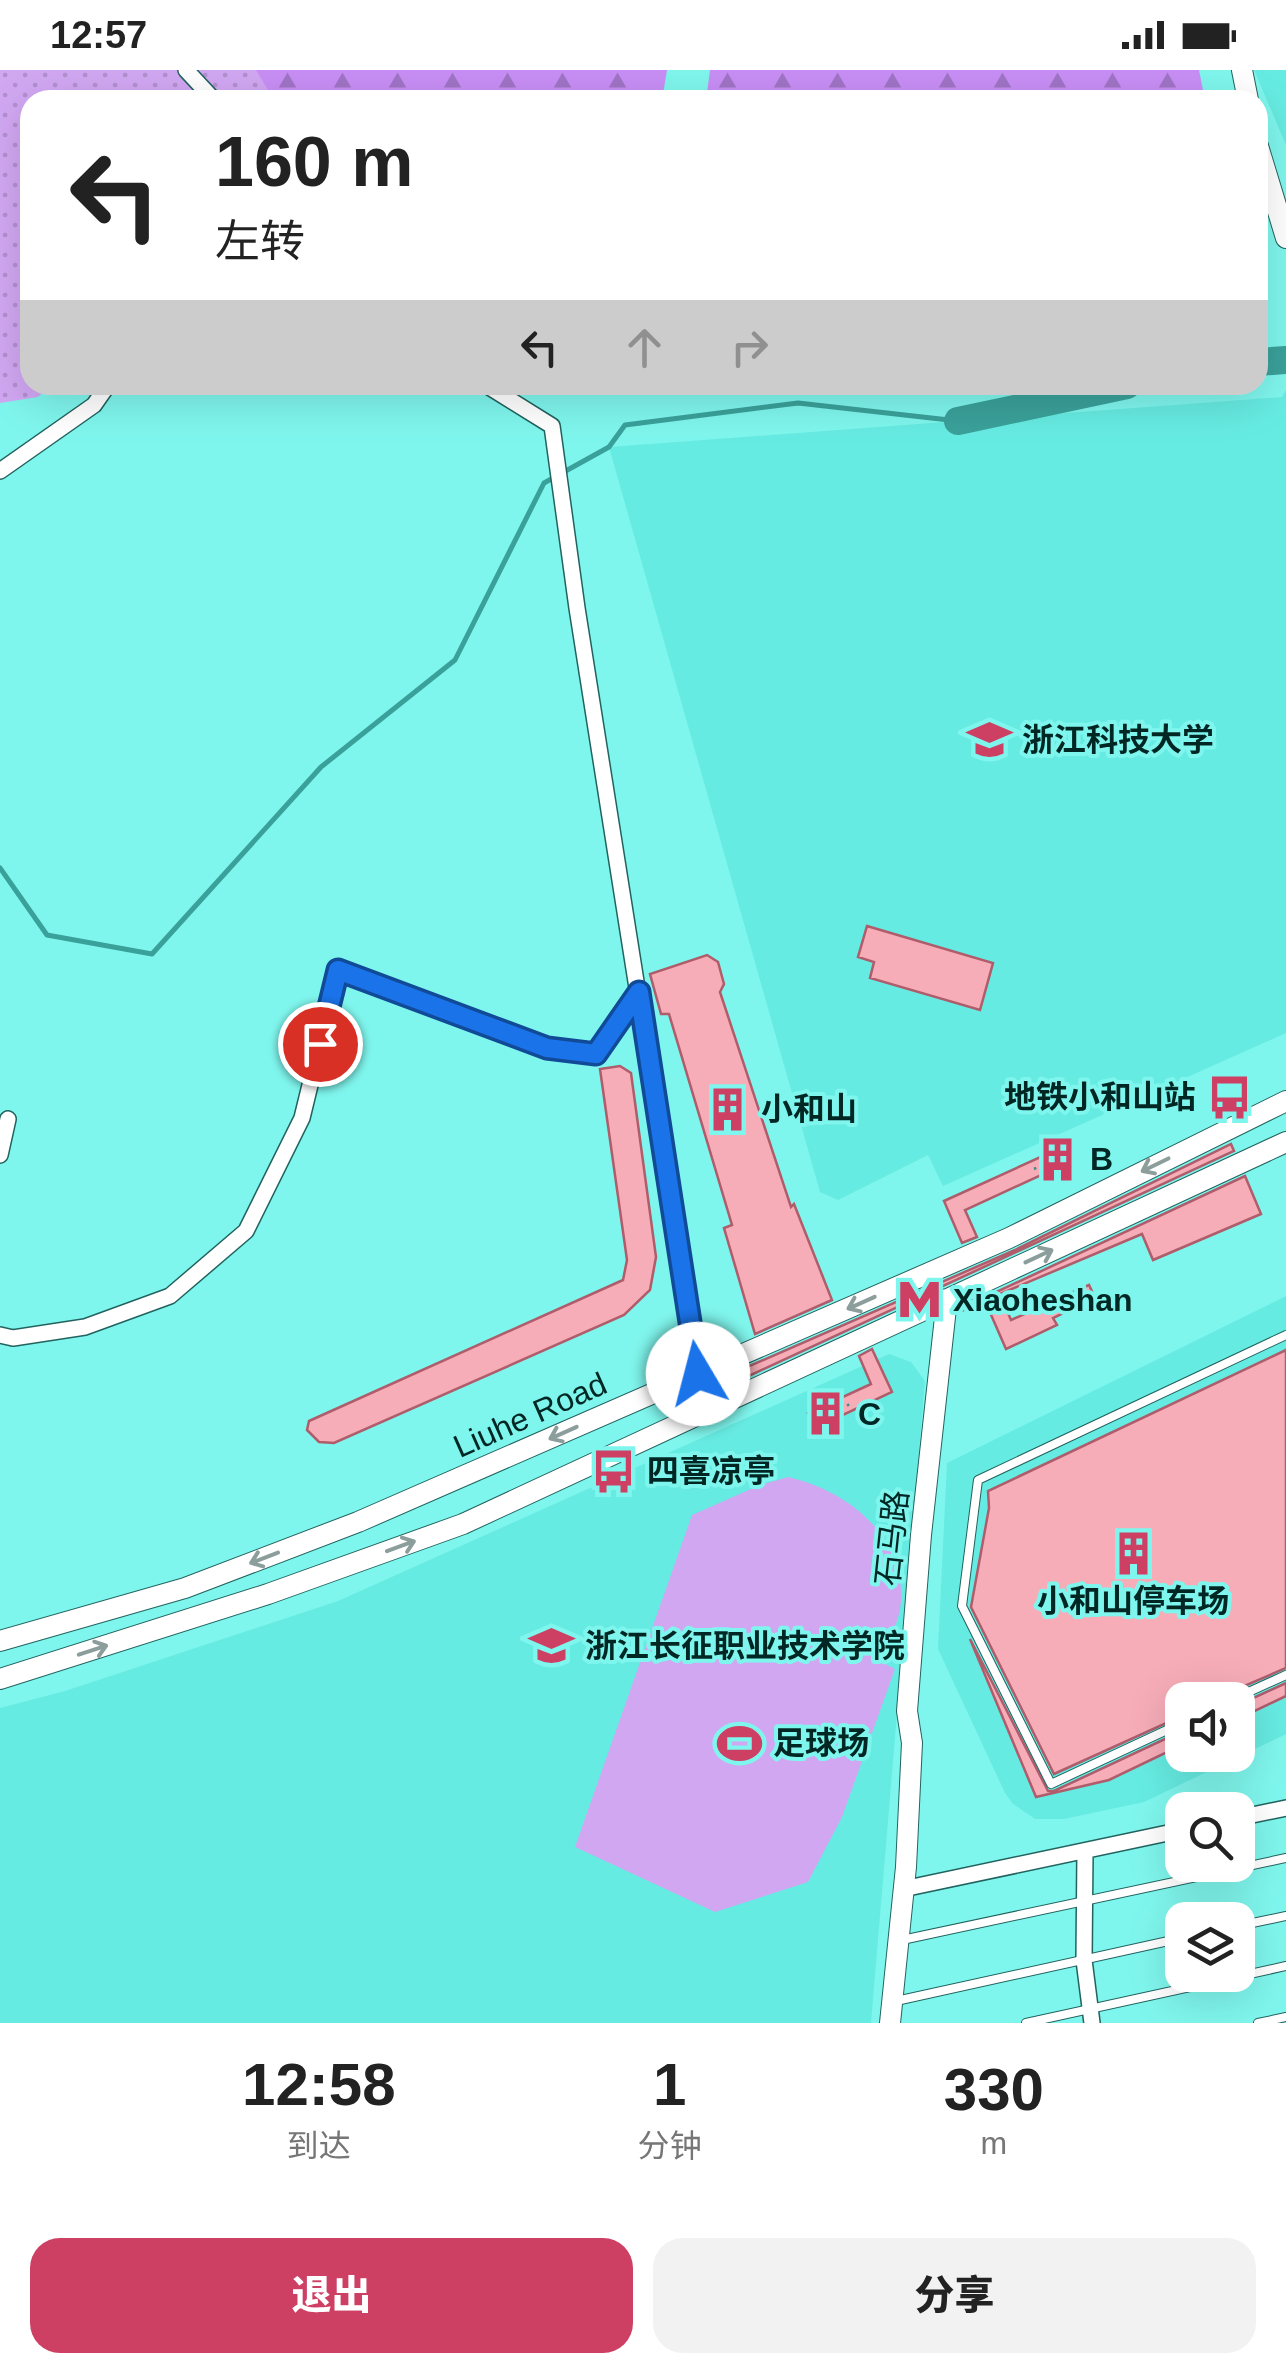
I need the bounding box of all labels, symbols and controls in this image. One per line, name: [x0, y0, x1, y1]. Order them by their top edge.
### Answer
text: 12:57: [50, 14, 147, 56]
text: 160 m: [215, 123, 413, 201]
icon: left: [50, 130, 180, 260]
text: 左转: [215, 216, 305, 267]
icon: left: [512, 320, 567, 375]
icon: ahead: [617, 320, 672, 375]
icon: right: [722, 320, 777, 375]
school or university icon: 浙江科技大学: [965, 716, 1013, 764]
place label: 浙江科技大学: [1022, 722, 1214, 758]
pin: [278, 1002, 363, 1087]
icon: arrive: [293, 1017, 348, 1072]
bus stop icon: 地铁小和山站: [1205, 1073, 1253, 1121]
place label: 地铁小和山站: [1004, 1079, 1196, 1115]
building icon: 小和山: [704, 1085, 752, 1133]
place label: 小和山: [761, 1091, 857, 1127]
building icon: B: [1033, 1135, 1081, 1183]
place label: B: [1090, 1141, 1113, 1177]
one-way arrow: [1141, 1157, 1171, 1176]
one-way arrow: [1024, 1246, 1054, 1264]
metro station icon: Xiaoheshan: [896, 1276, 944, 1324]
place label: Xiaoheshan: [953, 1282, 1133, 1318]
one-way arrow: [846, 1295, 877, 1313]
position arrow: [646, 1322, 750, 1426]
street label: Liuhe Road: [448, 1365, 612, 1465]
building icon: C: [801, 1390, 849, 1438]
place label: C: [858, 1396, 881, 1432]
one-way arrow: [548, 1425, 579, 1443]
bus stop icon: 四喜凉亭: [590, 1447, 638, 1495]
place label: 四喜凉亭: [647, 1453, 775, 1489]
street label: 石马路: [869, 1488, 915, 1588]
building icon: 小和山停车场: [1109, 1529, 1157, 1577]
one-way arrow: [385, 1536, 416, 1554]
one-way arrow: [249, 1551, 279, 1569]
place label: 小和山停车场: [1037, 1583, 1229, 1619]
school or university icon: 浙江长征职业技术学院: [528, 1622, 576, 1670]
place label: 浙江长征职业技术学院: [585, 1628, 905, 1664]
one-way arrow: [77, 1639, 108, 1657]
map controls: [1165, 1682, 1255, 1992]
button: sound: [1165, 1682, 1255, 1772]
sports icon: 足球场: [716, 1719, 764, 1767]
place label: 足球场: [773, 1725, 869, 1761]
button: search: [1165, 1792, 1255, 1882]
button: layers: [1165, 1902, 1255, 1992]
text: 12:58: [242, 2051, 396, 2118]
text: 1: [653, 2051, 686, 2118]
text: 330: [944, 2056, 1044, 2123]
text: m: [980, 2125, 1007, 2161]
text: 到达: [287, 2128, 351, 2164]
text: 分钟: [638, 2128, 702, 2164]
button: 退出: [30, 2238, 633, 2353]
button: 分享: [653, 2238, 1256, 2353]

